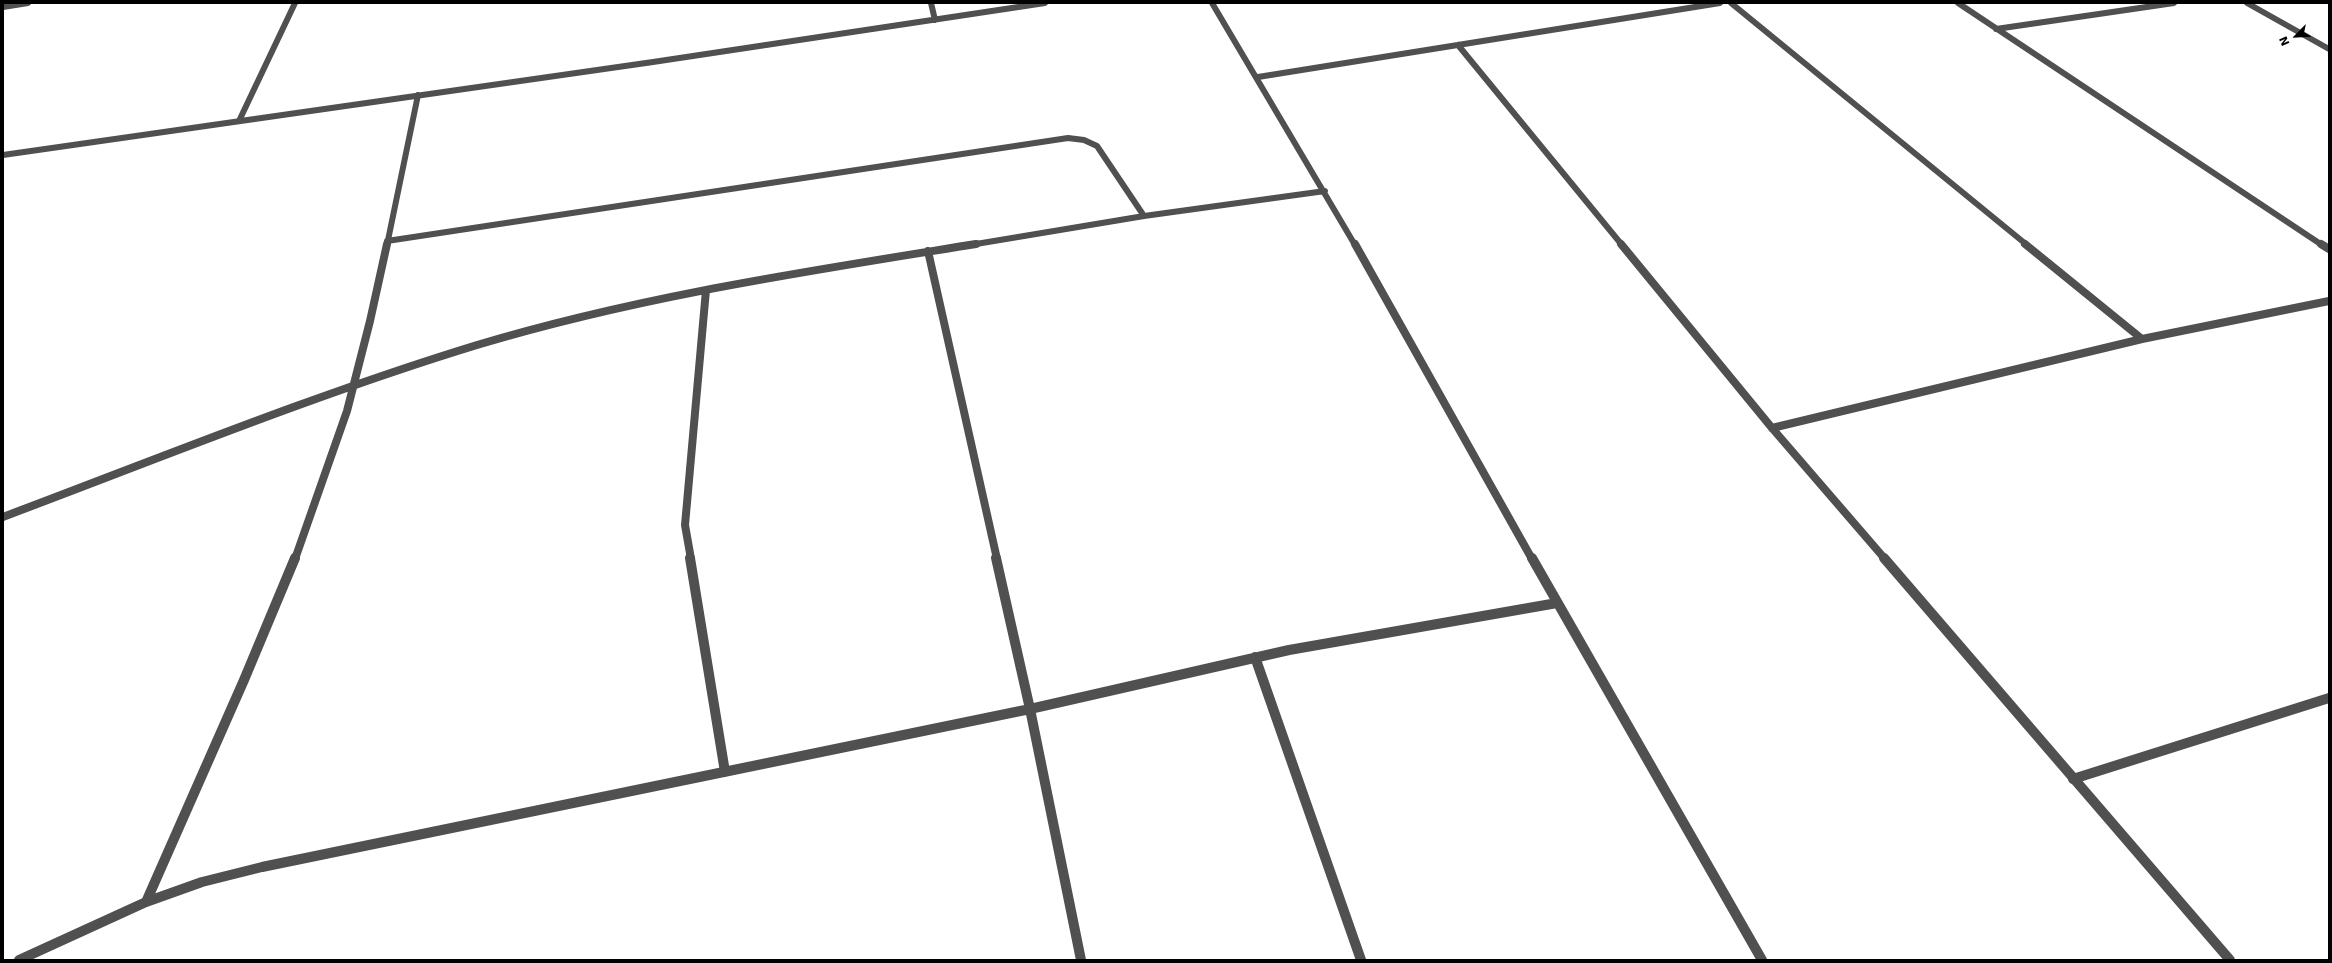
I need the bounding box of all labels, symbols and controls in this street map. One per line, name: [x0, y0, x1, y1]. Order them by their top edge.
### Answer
north arrow: [2276, 16, 2316, 56]
text: N: [2277, 34, 2292, 48]

